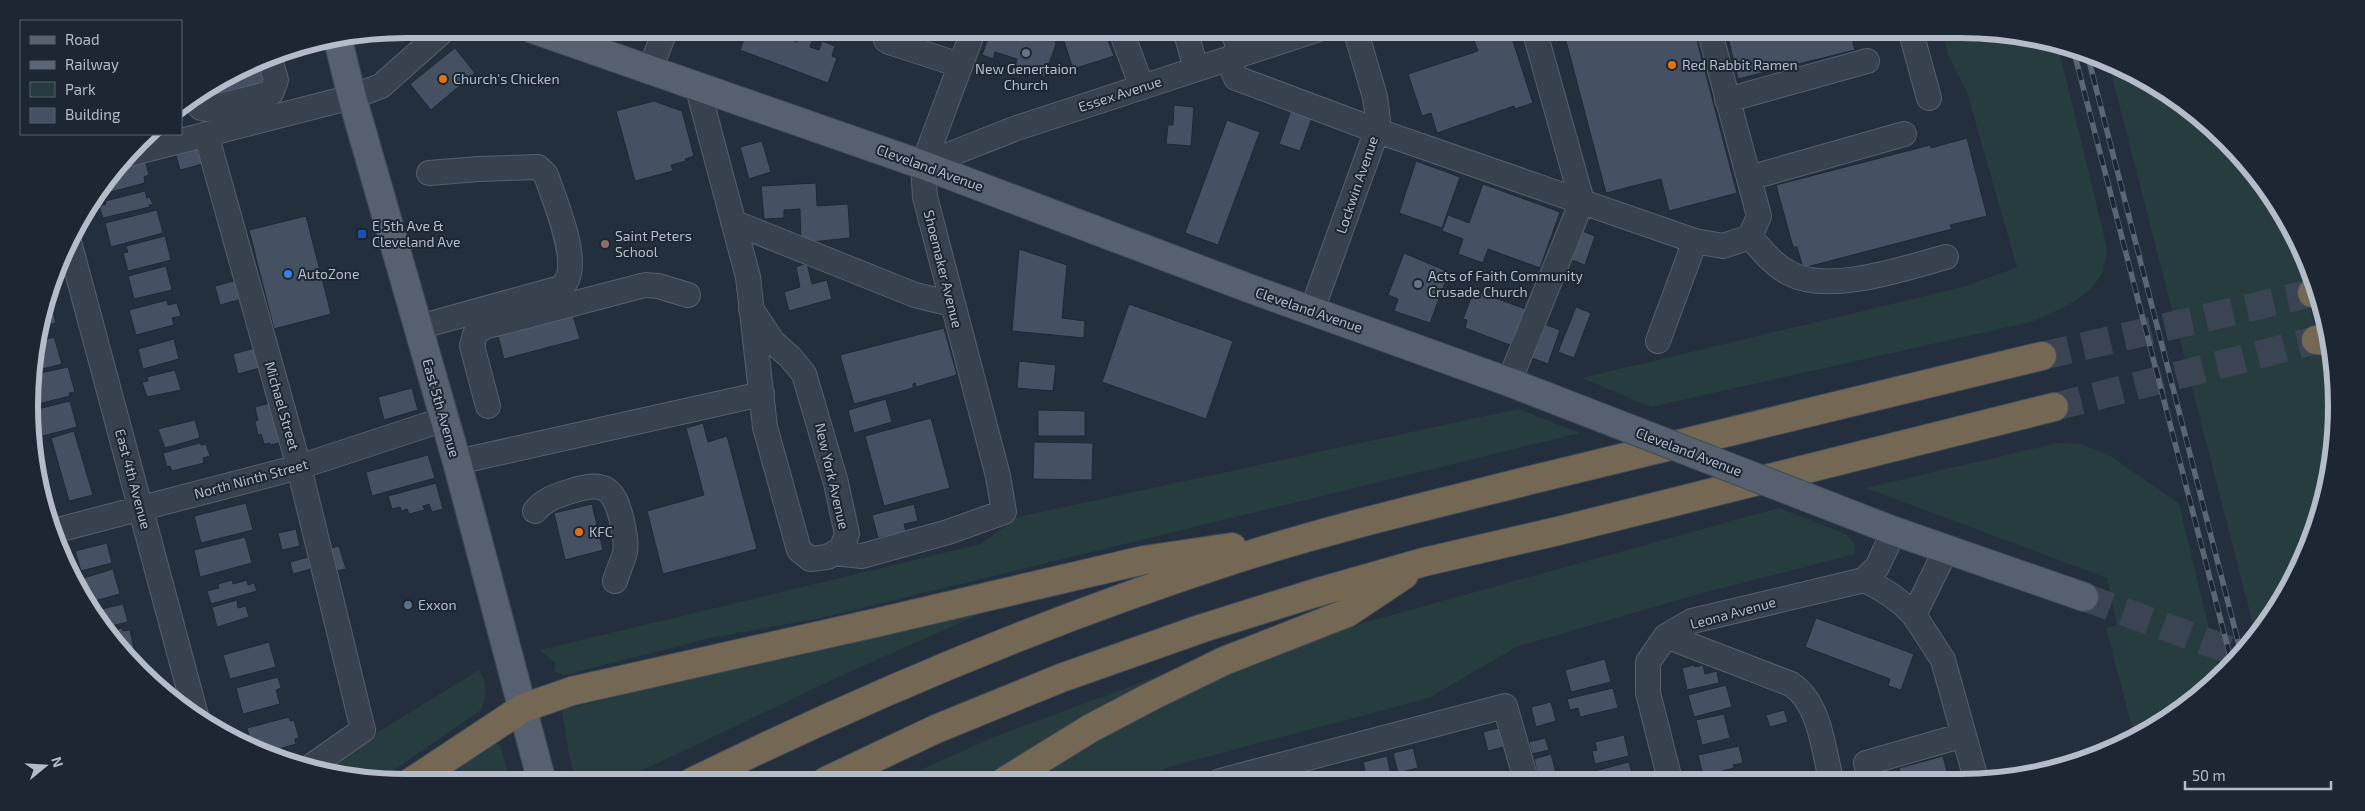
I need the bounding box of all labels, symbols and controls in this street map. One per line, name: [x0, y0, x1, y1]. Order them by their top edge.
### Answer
legend: [20, 20, 182, 135]
text: Road: [65, 30, 100, 48]
marker: New Genertaion Church: [1020, 47, 1032, 59]
text: Railway: [65, 55, 119, 73]
place label: Red Rabbit Ramen: [1682, 56, 1798, 73]
marker: Red Rabbit Ramen: [1666, 59, 1678, 71]
place label: New Genertaion Church: [975, 60, 1077, 93]
place label: Church's Chicken: [453, 70, 560, 87]
street label: Essex Avenue: [1076, 72, 1164, 115]
marker: Church's Chicken: [437, 73, 449, 85]
text: Park: [65, 80, 96, 98]
text: Building: [65, 105, 121, 123]
street label: Lockwin Avenue: [1332, 134, 1381, 236]
street label: Cleveland Avenue: [875, 140, 986, 195]
street label: Shoemaker Avenue: [921, 208, 966, 330]
place label: E 5th Ave & Cleveland Ave: [372, 217, 461, 250]
place label: Saint Peters School: [615, 227, 692, 260]
marker: E 5th Ave & Cleveland Ave: [356, 228, 368, 240]
marker: Saint Peters School: [599, 238, 611, 250]
place label: AutoZone: [298, 265, 359, 282]
place label: Acts of Faith Community Crusade Church: [1428, 267, 1584, 300]
marker: AutoZone: [282, 268, 294, 280]
marker: Acts of Faith Community Crusade Church: [1412, 278, 1424, 290]
street label: Cleveland Avenue: [1253, 283, 1365, 336]
street label: East 5th Avenue: [419, 357, 464, 459]
street label: Michael Street: [262, 359, 303, 452]
street label: New York Avenue: [812, 421, 853, 531]
street label: Cleveland Avenue: [1634, 423, 1745, 480]
street label: East 4th Avenue: [112, 427, 155, 531]
street label: North Ninth Street: [192, 455, 310, 502]
place label: KFC: [589, 523, 613, 540]
marker: KFC: [573, 526, 585, 538]
street label: Leona Avenue: [1688, 593, 1778, 632]
place label: Exxon: [418, 596, 457, 613]
marker: Exxon: [402, 599, 414, 611]
north arrow: [20, 741, 70, 791]
text: N: [48, 754, 67, 769]
scale bar: [2185, 758, 2331, 790]
text: 50 m: [2192, 766, 2226, 784]

